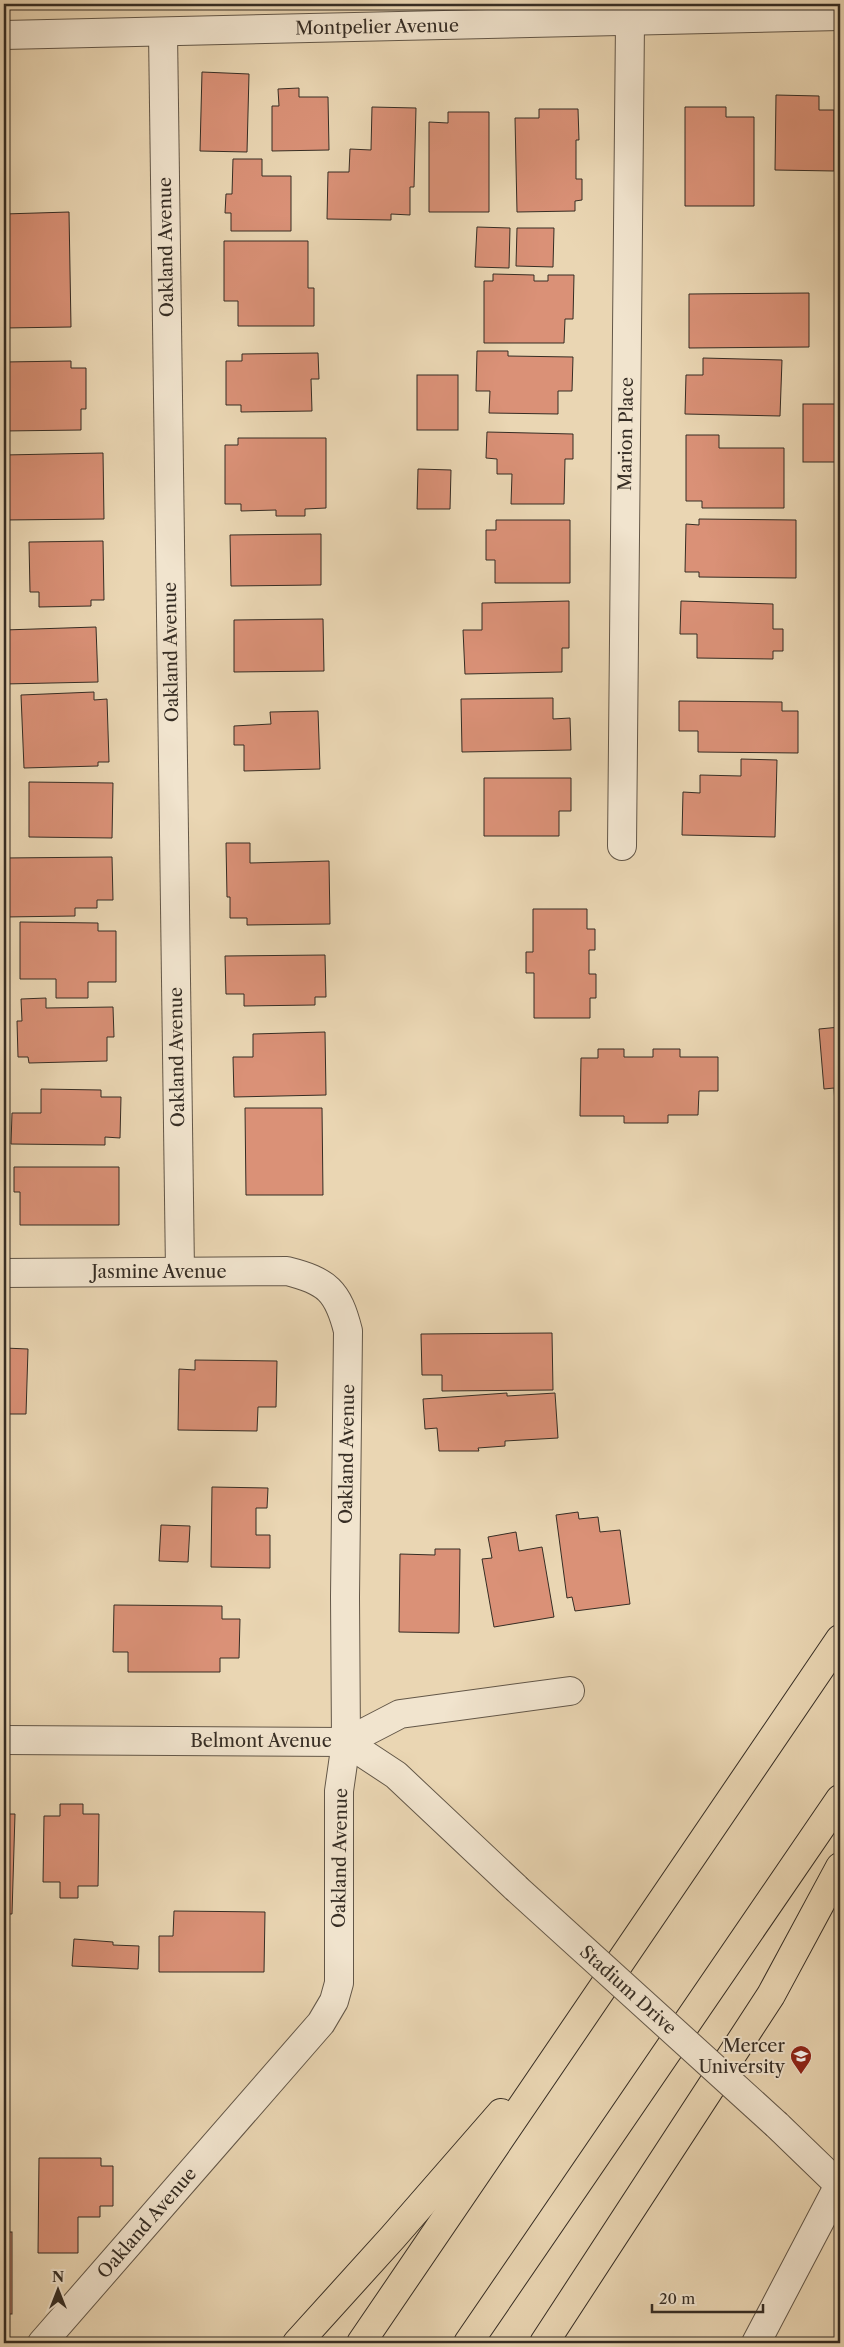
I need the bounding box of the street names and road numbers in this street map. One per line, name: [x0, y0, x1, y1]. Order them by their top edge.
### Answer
street label: Montpelier Avenue: [295, 15, 459, 39]
street label: Oakland Avenue: [154, 177, 178, 317]
street label: Marion Place: [614, 377, 638, 491]
street label: Oakland Avenue: [159, 582, 183, 722]
street label: Oakland Avenue: [165, 987, 189, 1127]
street label: Jasmine Avenue: [88, 1261, 227, 1283]
street label: Oakland Avenue: [335, 1384, 359, 1524]
street label: Belmont Avenue: [190, 1730, 332, 1752]
street label: Oakland Avenue: [328, 1788, 352, 1928]
street label: Stadium Drive: [575, 1941, 681, 2039]
street label: Oakland Avenue: [93, 2163, 201, 2283]

